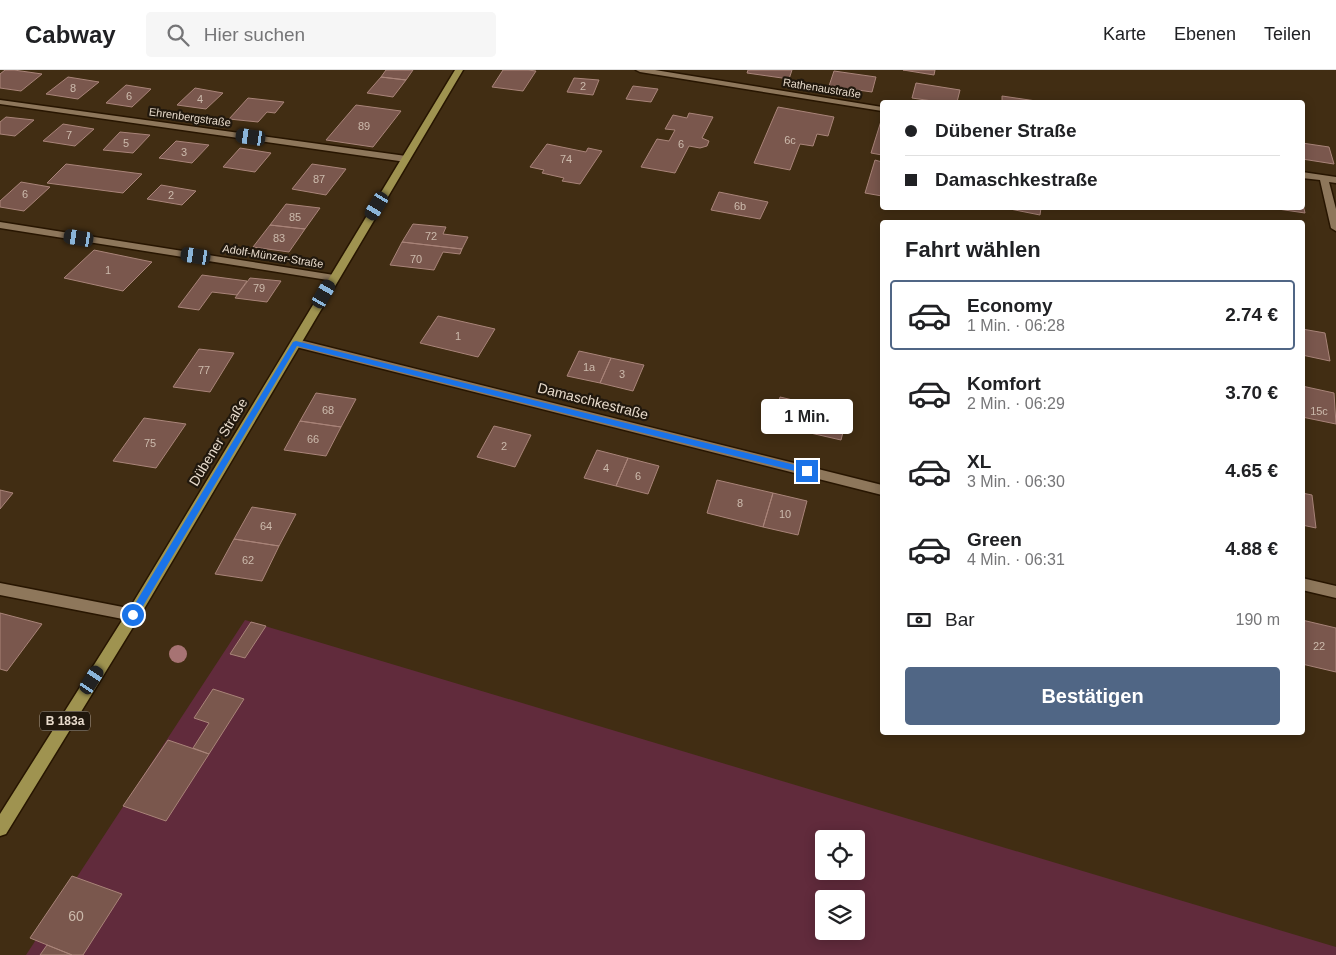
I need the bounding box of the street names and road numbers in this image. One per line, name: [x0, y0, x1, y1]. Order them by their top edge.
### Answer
street label: Rathenaustraße: [782, 76, 862, 100]
street label: Ehrenbergstraße: [148, 105, 232, 129]
street label: Adolf-Münzer-Straße: [222, 242, 324, 270]
street label: Damaschkestraße: [536, 379, 650, 423]
street label: Dübener Straße: [185, 395, 251, 489]
road number: B 183a: [40, 711, 90, 730]

